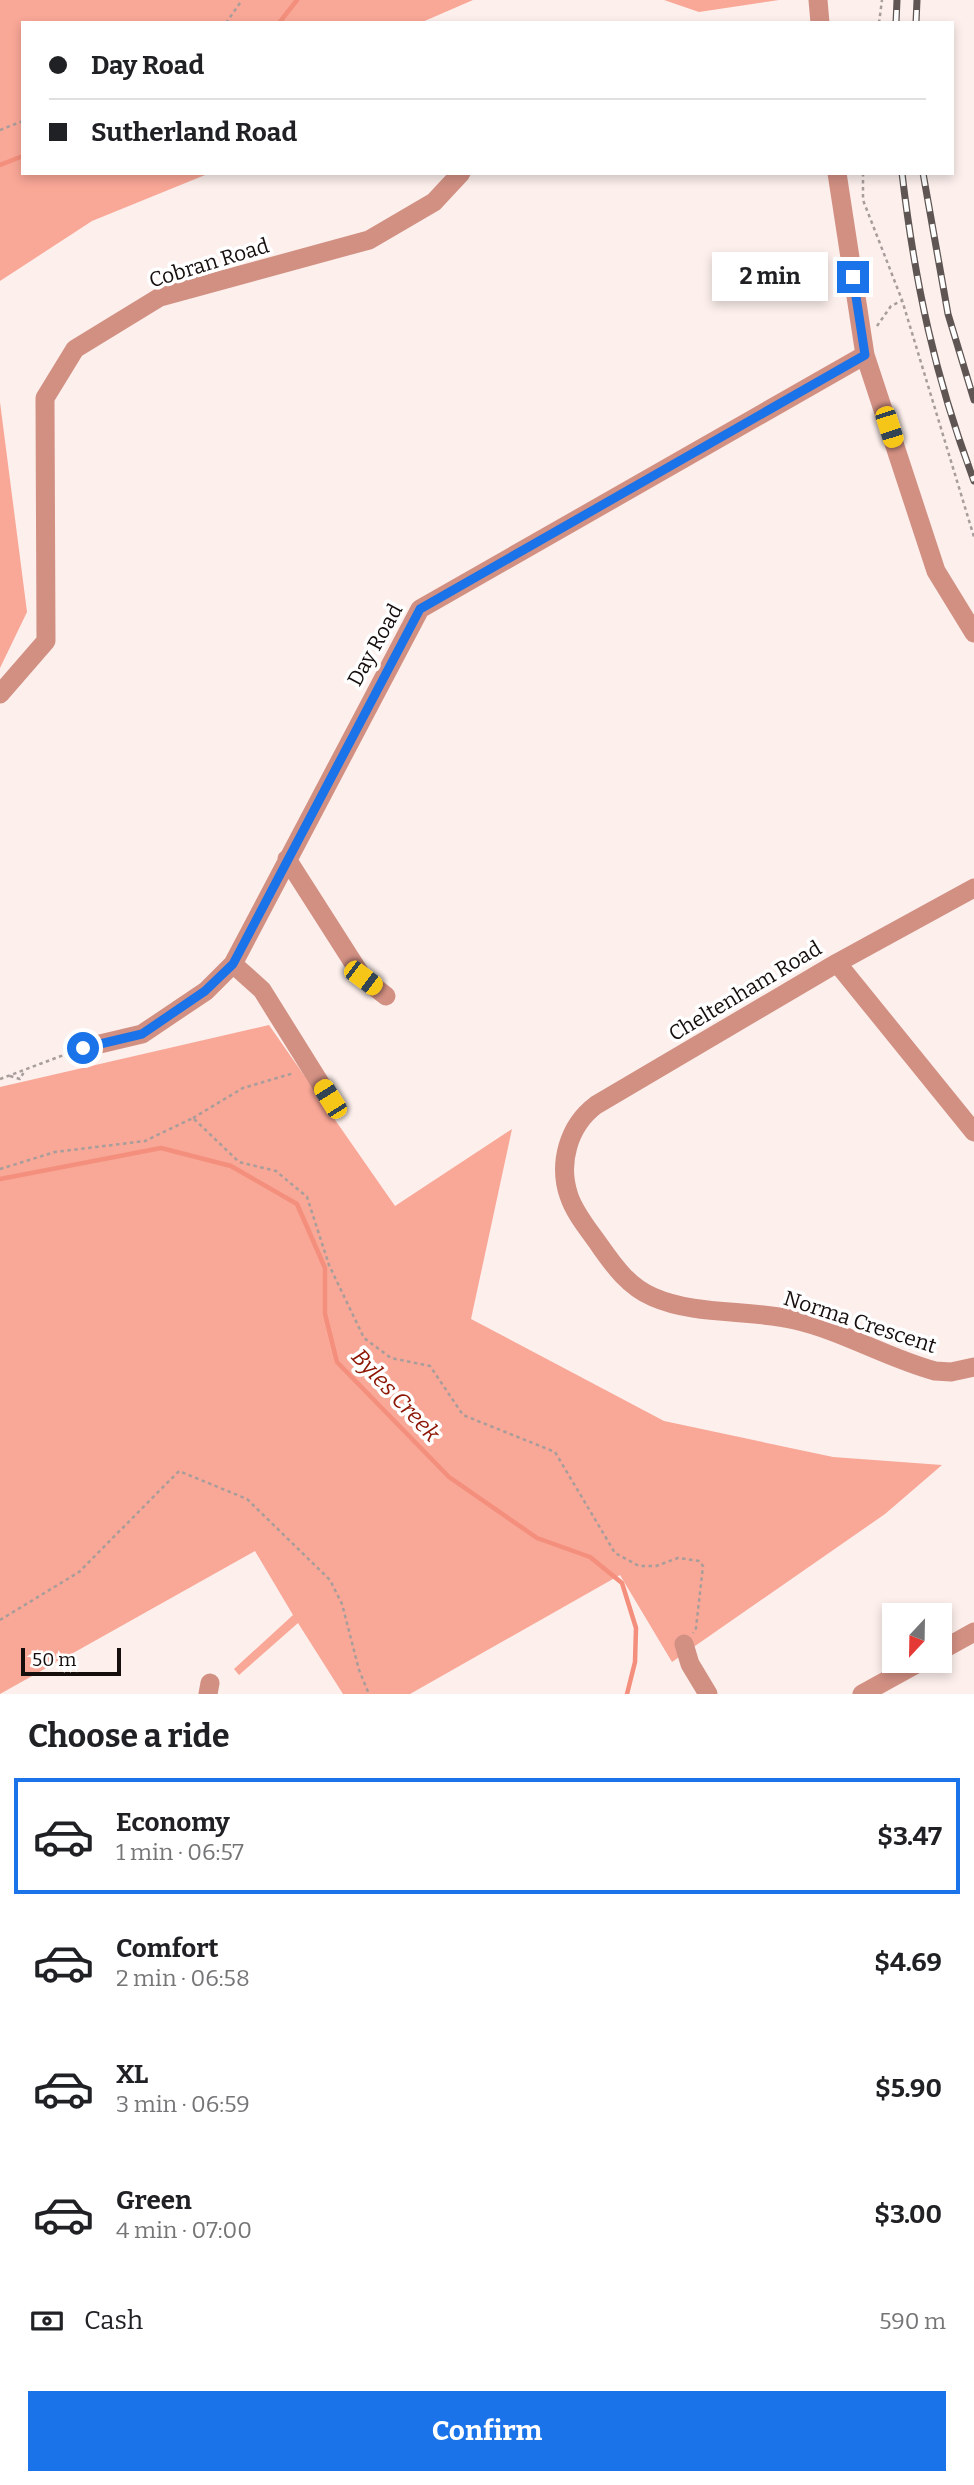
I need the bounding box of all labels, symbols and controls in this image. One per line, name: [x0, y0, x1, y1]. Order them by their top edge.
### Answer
text: Day Road: [91, 50, 204, 81]
text: Sutherland Road: [91, 117, 297, 148]
street label: Cobran Road: [146, 232, 272, 294]
callout: 2 min: [713, 252, 828, 302]
route end: [837, 261, 869, 293]
text: 2 min: [739, 262, 801, 290]
car: [873, 404, 906, 450]
street label: Day Road: [342, 599, 408, 691]
street label: Cheltenham Road: [664, 935, 826, 1047]
car: [340, 957, 387, 999]
route start: [67, 1032, 99, 1064]
car: [310, 1076, 351, 1122]
street label: Norma Crescent: [780, 1285, 940, 1359]
water label: Byles Creek: [346, 1343, 446, 1448]
north arrow: [882, 1603, 952, 1673]
map controls: [882, 1603, 952, 1673]
scale bar: [21, 1645, 121, 1677]
text: 50 m: [32, 1648, 76, 1671]
text: Choose a ride: [28, 1717, 229, 1755]
icon: car: [32, 1805, 95, 1868]
text: Economy: [116, 1807, 230, 1838]
text: $3.47: [877, 1821, 942, 1852]
text: 1 min · 06:57: [116, 1838, 244, 1866]
icon: car: [32, 1931, 95, 1994]
text: Comfort: [116, 1933, 219, 1964]
text: $4.69: [874, 1947, 942, 1978]
text: 2 min · 06:58: [116, 1964, 250, 1992]
icon: car: [32, 2057, 95, 2120]
text: XL: [116, 2059, 148, 2090]
text: $5.90: [875, 2073, 942, 2104]
text: 3 min · 06:59: [116, 2090, 250, 2118]
icon: car: [32, 2183, 95, 2246]
text: Green: [116, 2185, 192, 2216]
text: $3.00: [874, 2199, 942, 2230]
text: 4 min · 07:00: [116, 2216, 252, 2244]
icon: cash: [28, 2302, 66, 2340]
text: Cash: [84, 2305, 143, 2336]
text: 590 m: [879, 2307, 946, 2335]
button: Confirm: [28, 2391, 946, 2471]

